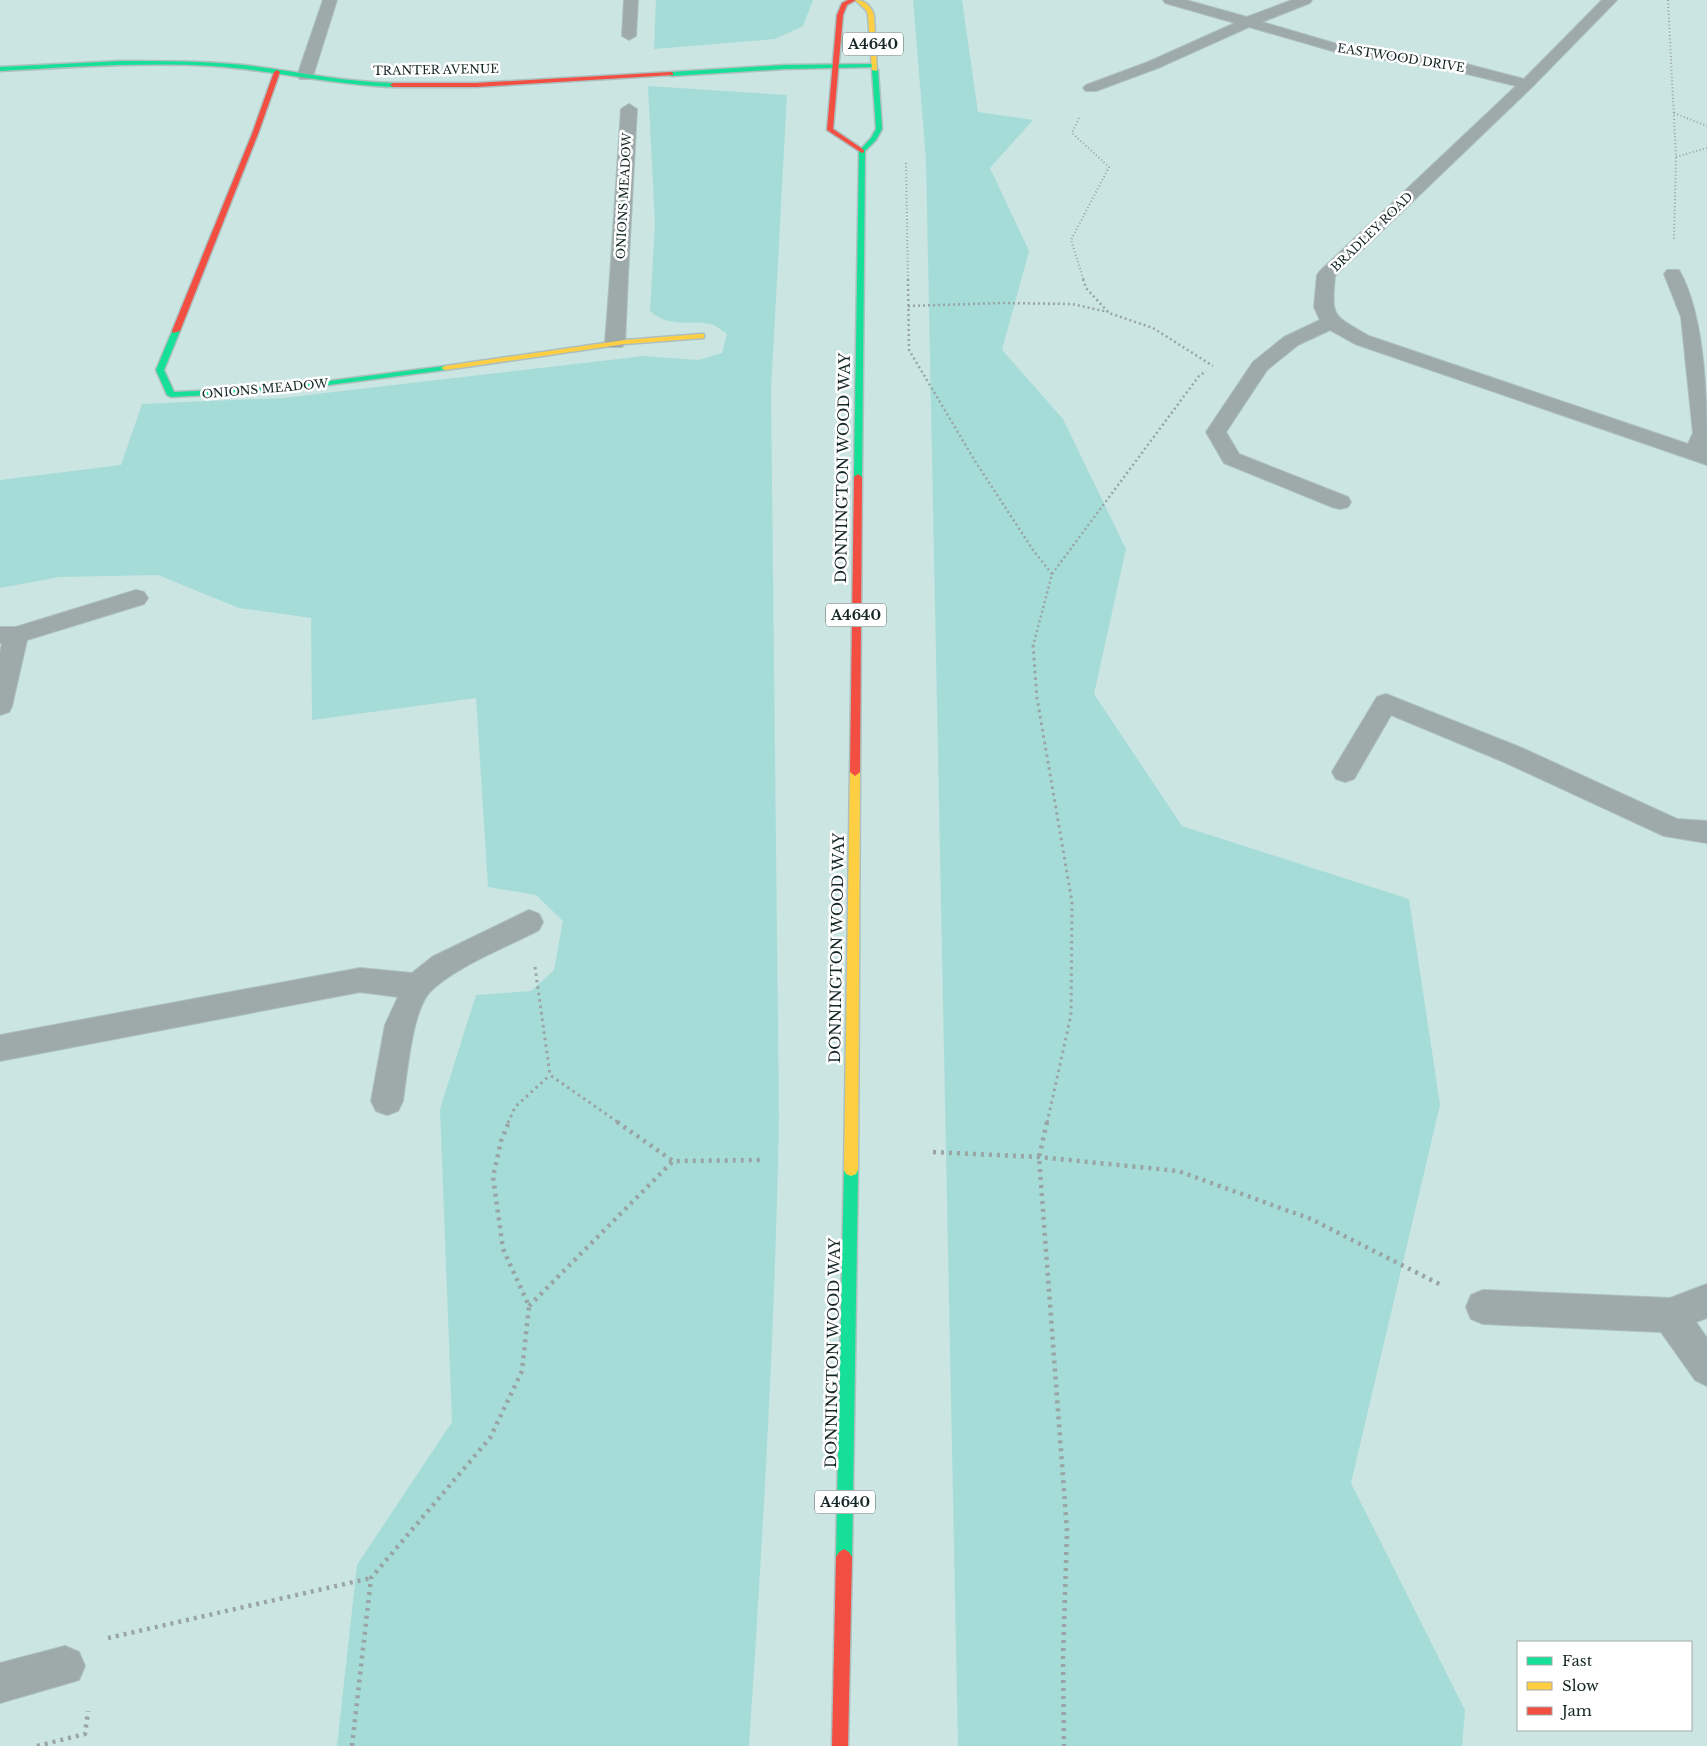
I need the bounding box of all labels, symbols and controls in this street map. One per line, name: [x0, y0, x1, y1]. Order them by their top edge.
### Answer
road number: A4640: [843, 33, 903, 56]
street label: EASTWOOD DRIVE: [1336, 40, 1466, 75]
street label: TRANTER AVENUE: [373, 61, 499, 78]
street label: ONIONS MEADOW: [613, 131, 634, 260]
street label: BRADLEY ROAD: [1328, 189, 1416, 274]
street label: DONNINGTON WOOD WAY: [831, 352, 854, 583]
street label: ONIONS MEADOW: [201, 375, 330, 401]
road number: A4640: [826, 604, 886, 626]
street label: DONNINGTON WOOD WAY: [825, 832, 848, 1063]
street label: DONNINGTON WOOD WAY: [821, 1237, 844, 1468]
road number: A4640: [815, 1490, 875, 1514]
legend: [1517, 1641, 1692, 1731]
text: Fast: [1562, 1651, 1593, 1670]
text: Slow: [1562, 1676, 1599, 1695]
text: Jam: [1560, 1701, 1592, 1720]

